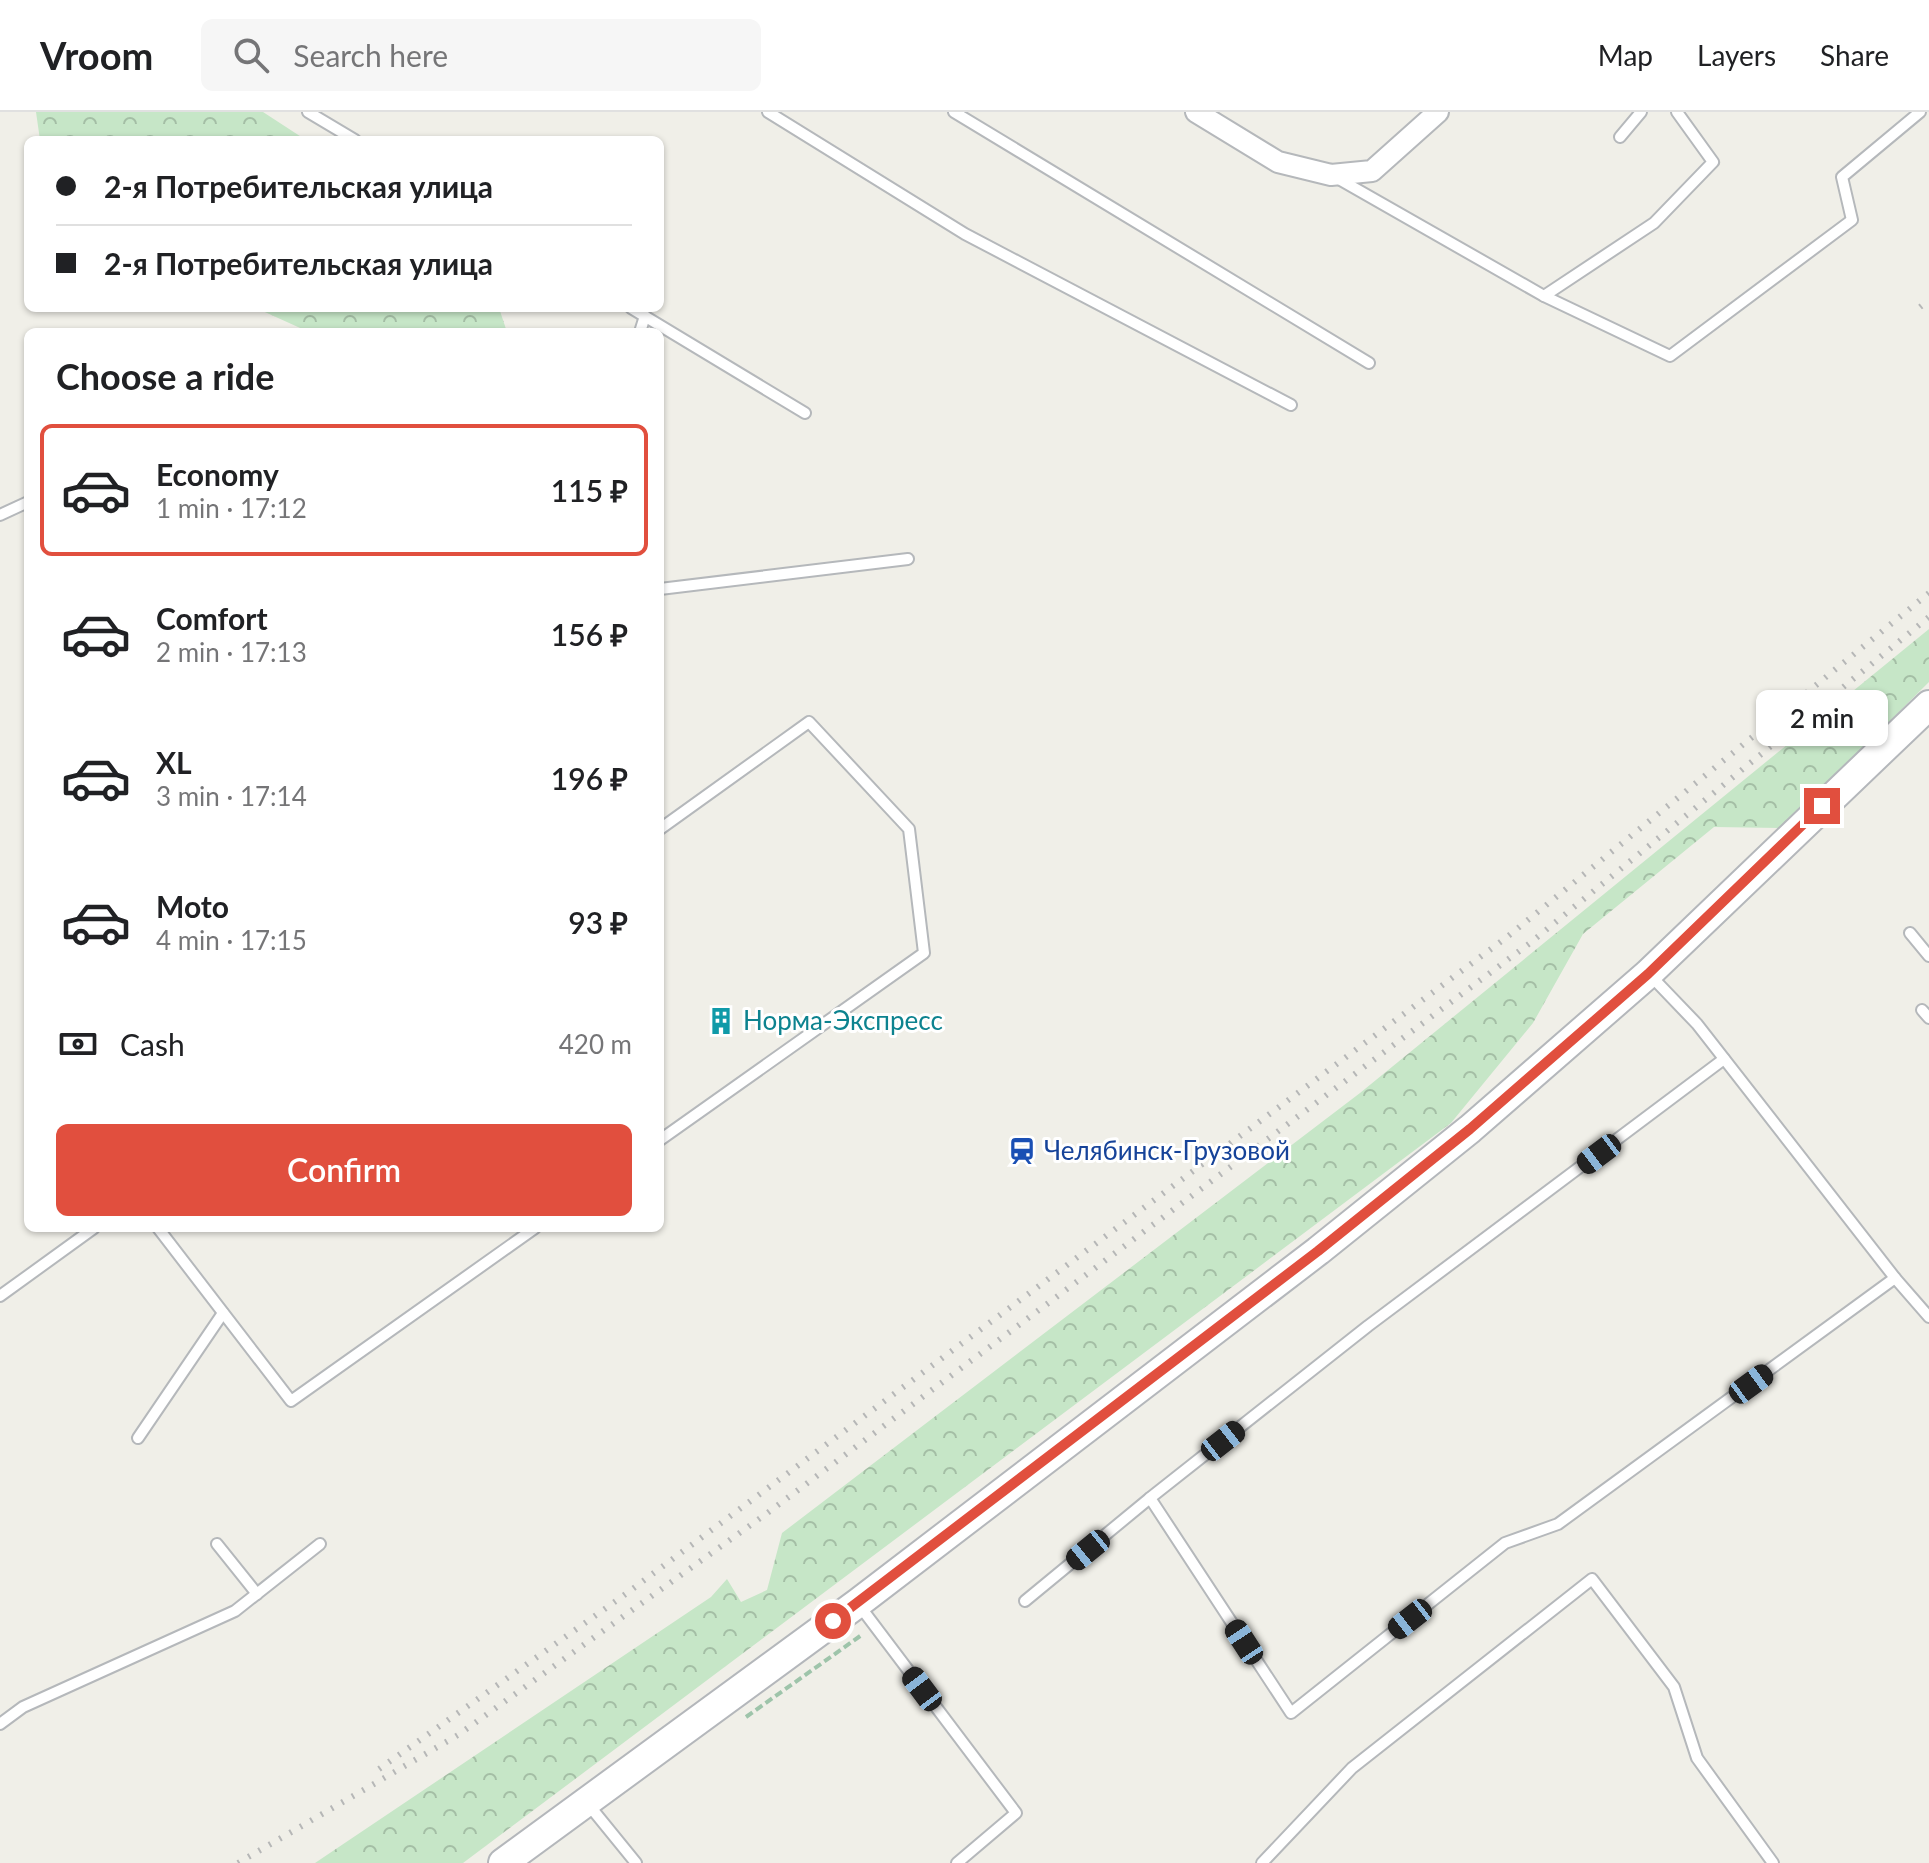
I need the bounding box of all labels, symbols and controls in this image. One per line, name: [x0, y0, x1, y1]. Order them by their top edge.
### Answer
search box: [201, 19, 761, 91]
text: Vroom: [40, 32, 153, 78]
icon: search: [229, 33, 273, 77]
text: Search here: [293, 37, 448, 73]
text: Map: [1598, 38, 1653, 72]
text: Layers: [1697, 38, 1776, 72]
text: Share: [1820, 38, 1889, 72]
text: 2-я Потребительская улица: [104, 168, 493, 204]
text: 2-я Потребительская улица: [104, 245, 493, 281]
text: Choose a ride: [56, 354, 275, 398]
icon: car: [60, 454, 132, 526]
text: Economy: [156, 456, 279, 492]
text: 115 ₽: [551, 472, 628, 508]
text: 1 min · 17:12: [156, 492, 307, 524]
icon: car: [60, 598, 132, 670]
text: Comfort: [156, 600, 268, 636]
text: 156 ₽: [551, 616, 628, 652]
text: 2 min · 17:13: [156, 636, 307, 668]
callout: 2 min: [1756, 690, 1888, 746]
text: 2 min: [1790, 702, 1854, 734]
icon: car: [60, 742, 132, 814]
text: XL: [156, 744, 192, 780]
text: 196 ₽: [551, 760, 628, 796]
text: 3 min · 17:14: [156, 780, 307, 812]
route end: [1804, 788, 1840, 824]
icon: car: [60, 886, 132, 958]
text: Moto: [156, 888, 229, 924]
text: 93 ₽: [568, 904, 628, 940]
text: 4 min · 17:15: [156, 924, 307, 956]
place label: Норма-Экспресс: [743, 1004, 943, 1036]
building icon: Норма-Экспресс: [706, 1006, 736, 1036]
icon: cash: [56, 1022, 100, 1066]
text: Cash: [120, 1026, 185, 1062]
text: 420 m: [559, 1028, 632, 1060]
button: Confirm: [56, 1124, 632, 1216]
car: [1573, 1130, 1625, 1178]
place label: Челябинск-Грузовой: [1044, 1134, 1290, 1166]
station icon: Челябинск-Грузовой: [1007, 1136, 1037, 1166]
car: [1725, 1360, 1777, 1408]
car: [1197, 1417, 1249, 1465]
car: [1062, 1526, 1114, 1574]
car: [1384, 1595, 1436, 1643]
route start: [815, 1603, 851, 1639]
car: [1221, 1615, 1267, 1669]
car: [898, 1663, 946, 1715]

